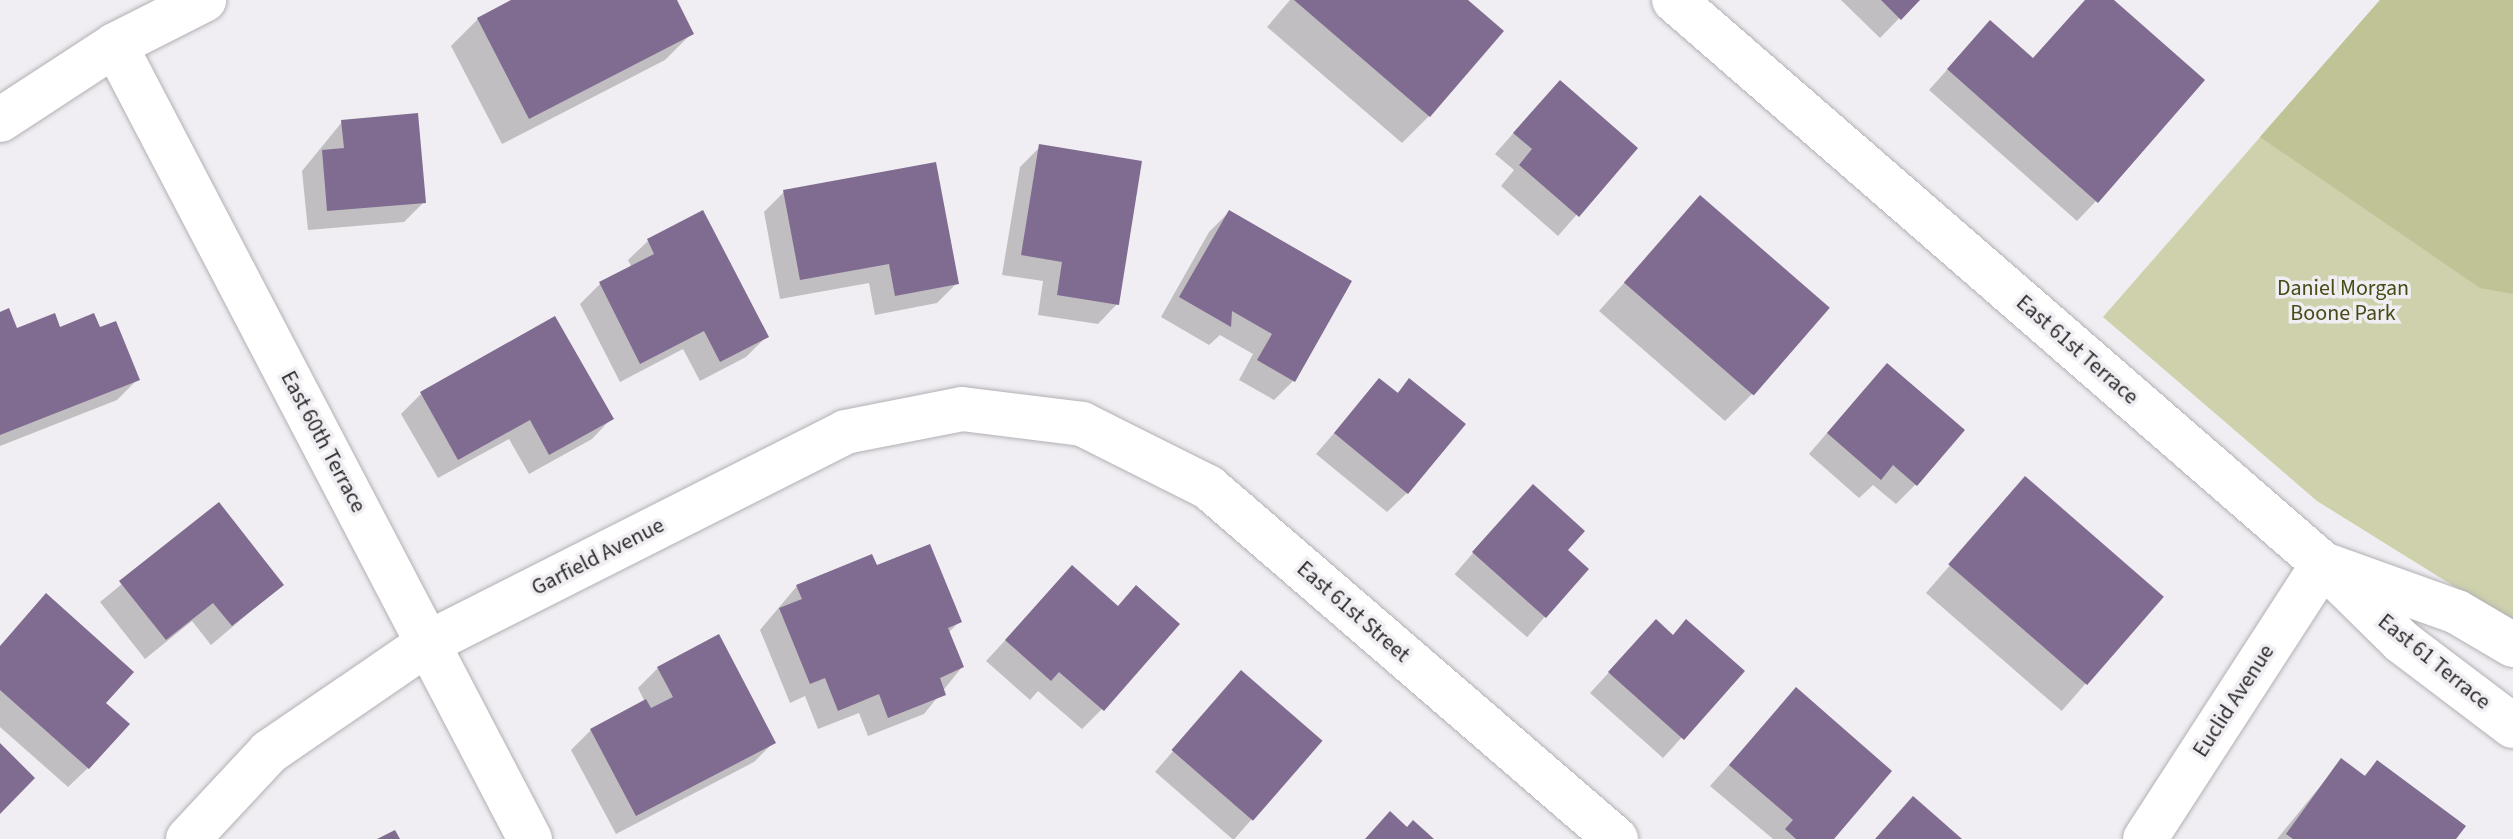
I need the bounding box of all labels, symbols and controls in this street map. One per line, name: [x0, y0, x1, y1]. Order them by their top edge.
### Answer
park label: Daniel Morgan Boone Park: [2277, 275, 2409, 326]
street label: East 61st Terrace: [2010, 290, 2144, 410]
street label: East 60th Terrace: [275, 367, 371, 517]
street label: Garfield Avenue: [527, 512, 669, 602]
street label: East 61st Street: [1291, 556, 1415, 668]
street label: East 61 Terrace: [2372, 609, 2496, 715]
street label: Euclid Avenue: [2188, 640, 2280, 762]

